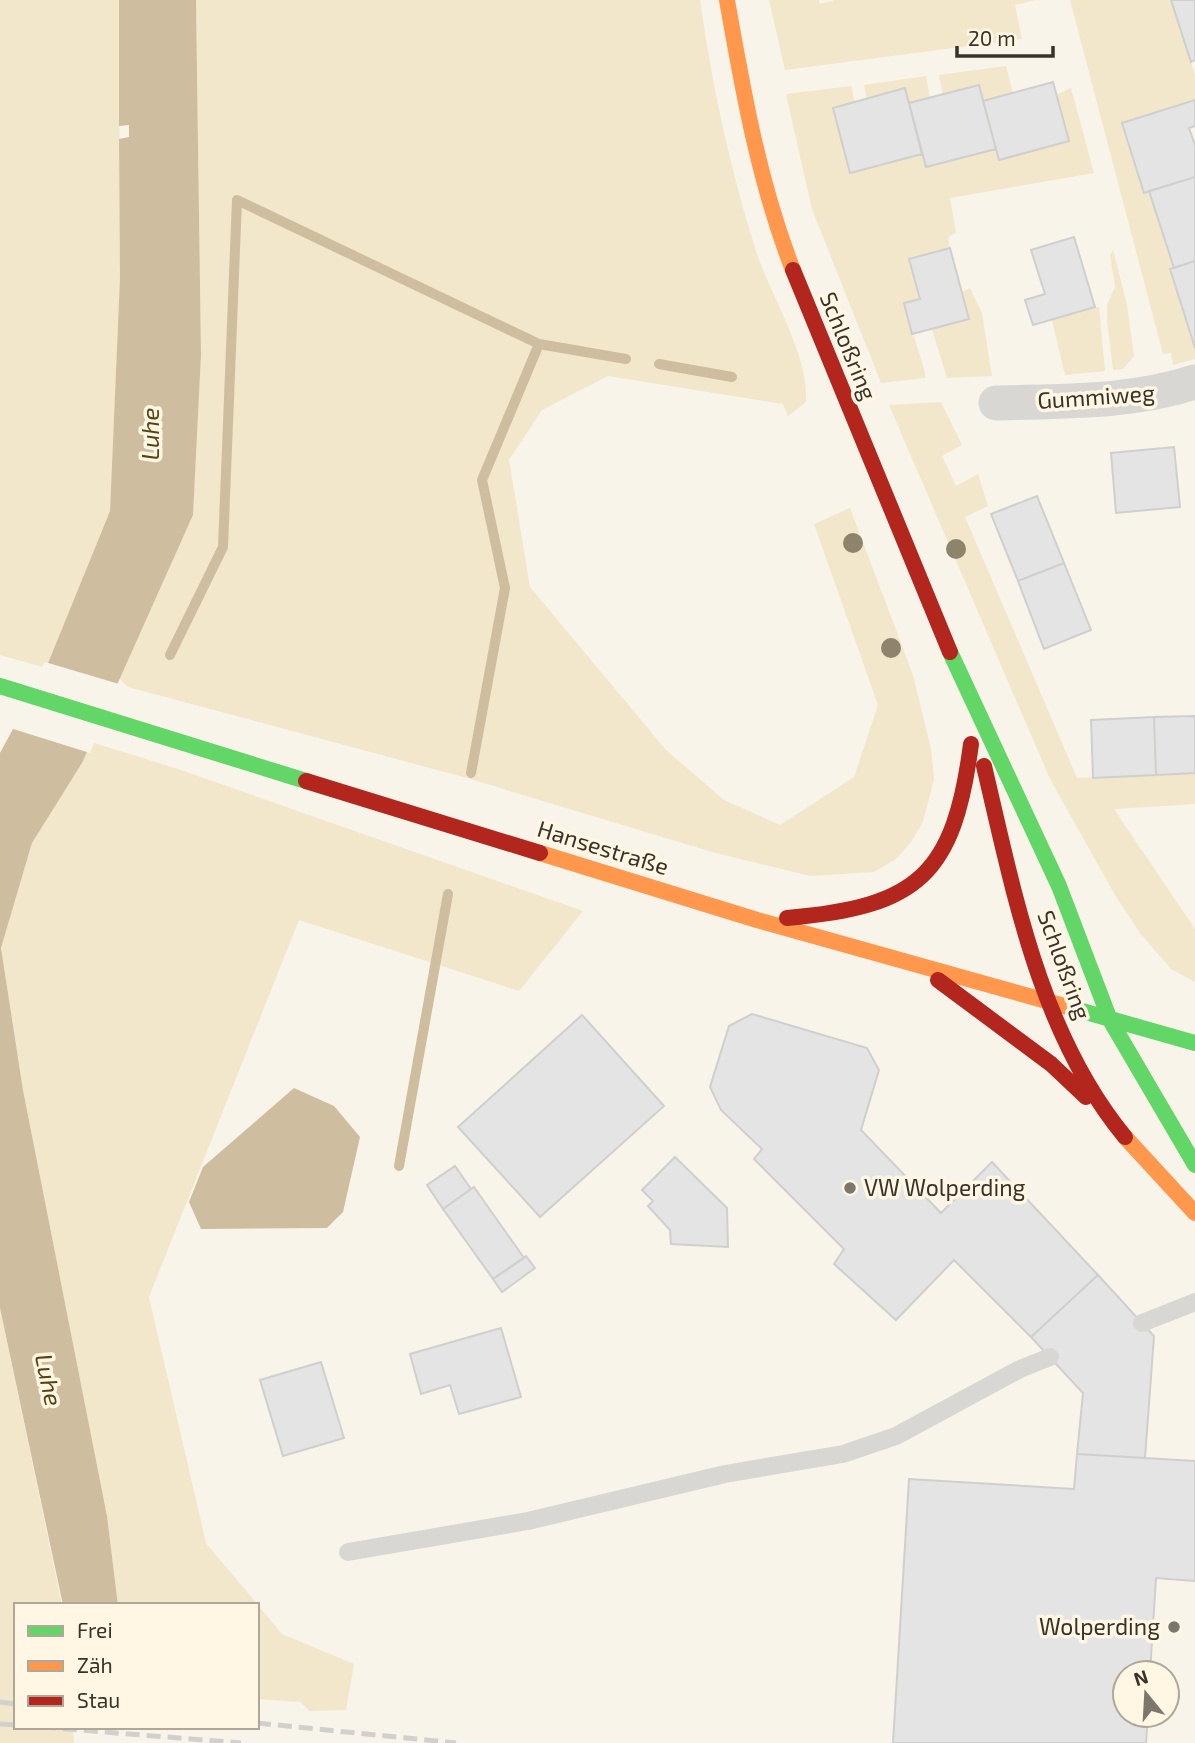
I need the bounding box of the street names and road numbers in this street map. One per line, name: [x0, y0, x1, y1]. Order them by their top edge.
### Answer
street label: Schloßring: [815, 288, 883, 404]
street label: Gummiweg: [1036, 378, 1156, 414]
street label: Hansestraße: [534, 814, 672, 880]
street label: Schloßring: [1032, 906, 1098, 1023]

